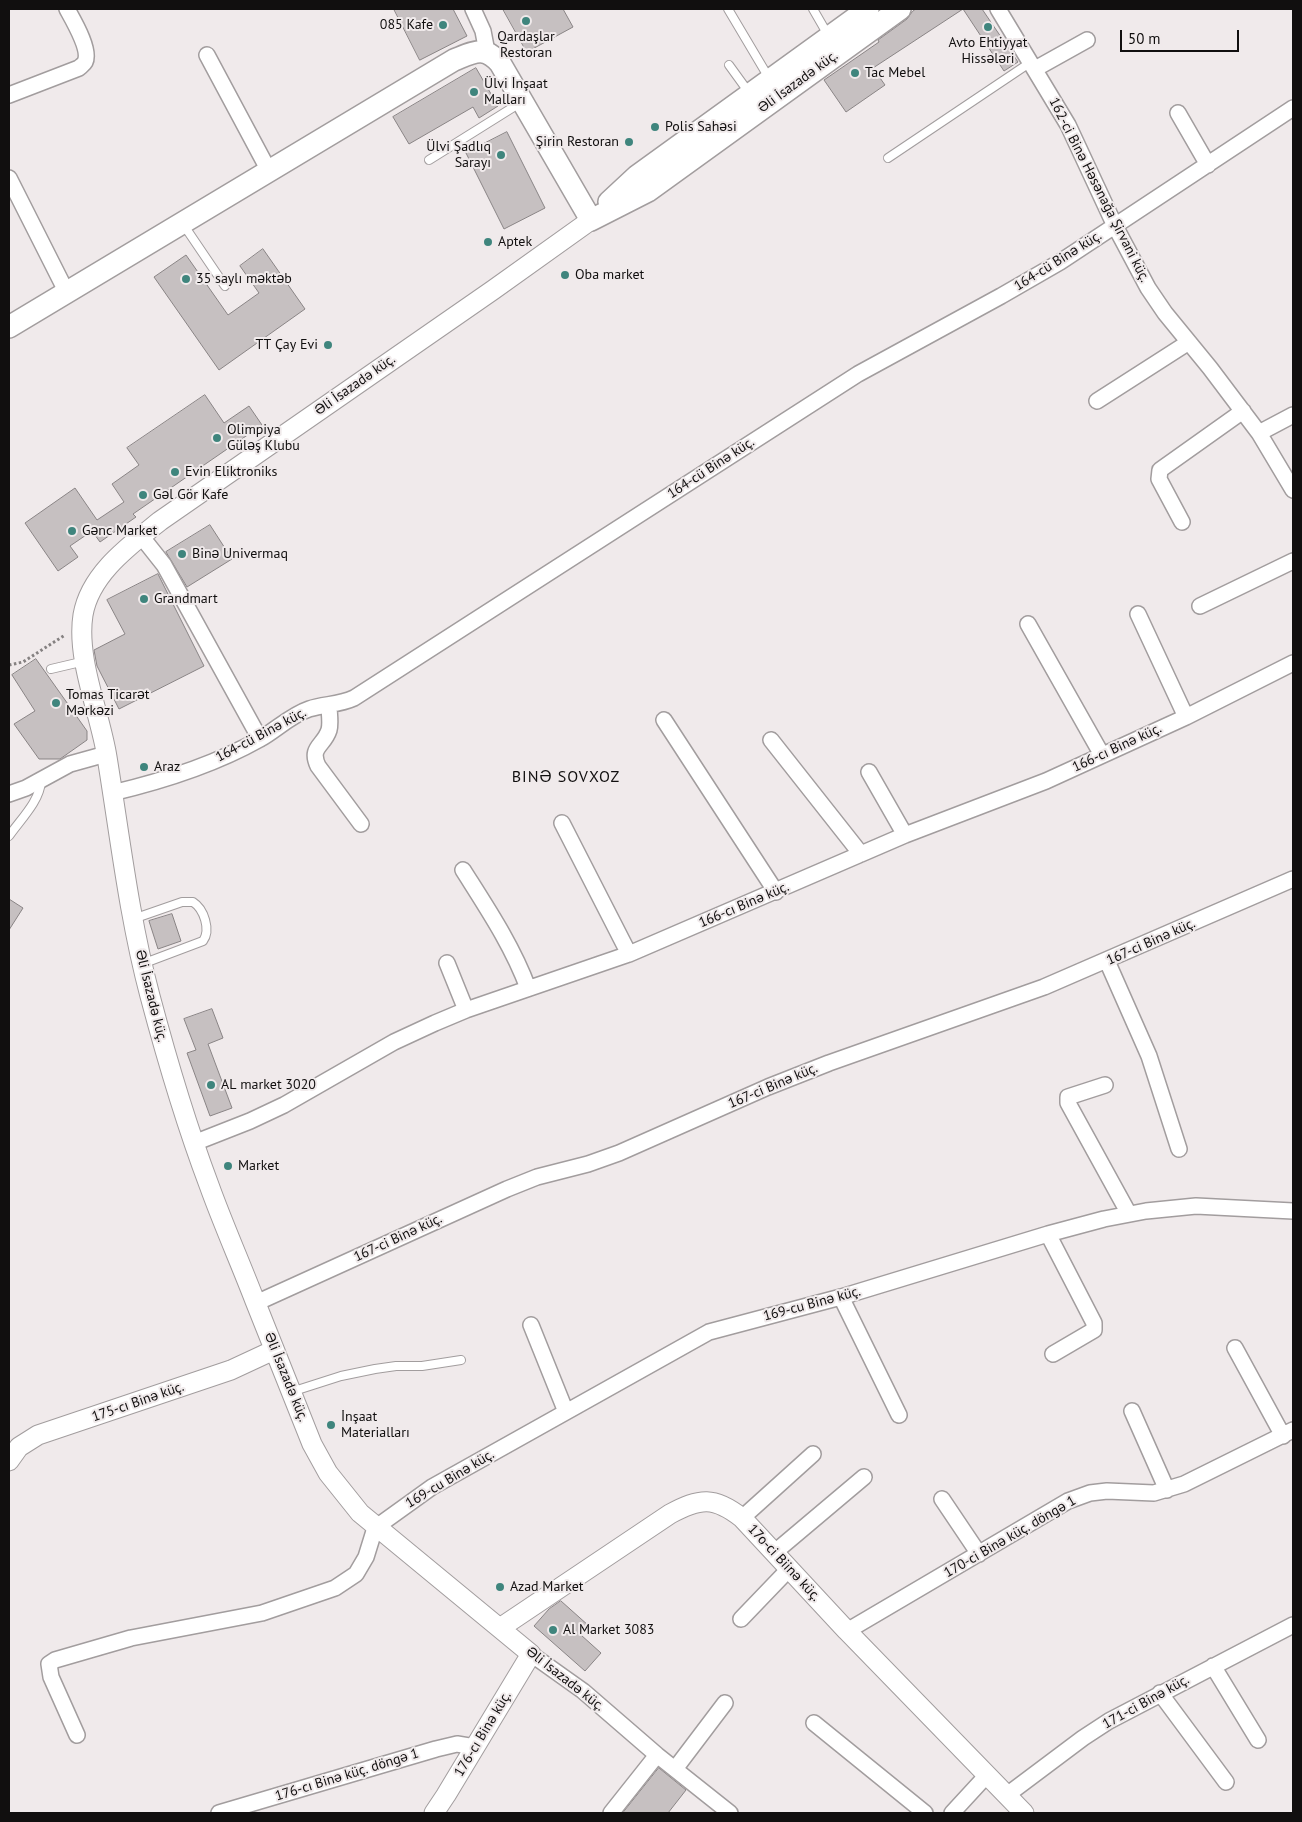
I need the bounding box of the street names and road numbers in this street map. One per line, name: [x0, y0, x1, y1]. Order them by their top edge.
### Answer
street label: Əli İsazadə küç.: [755, 47, 841, 117]
street label: 162-ci Binə Həsənağa Şirvani küç.: [1045, 95, 1153, 285]
street label: 164-cü Binə küç.: [1011, 227, 1105, 295]
street label: Əli İsazadə küç.: [311, 351, 399, 419]
street label: 164-cü Binə küç.: [664, 434, 758, 502]
street label: 164-cü Binə küç.: [213, 704, 309, 766]
street label: 166-cı Binə küç.: [1070, 720, 1164, 776]
street label: 166-cı Binə küç.: [696, 878, 792, 932]
street label: 167-ci Binə küç.: [1104, 915, 1198, 969]
street label: Əli İsazadə küç.: [131, 948, 171, 1044]
street label: 167-ci Binə küç.: [726, 1060, 820, 1112]
street label: 167-ci Binə küç.: [351, 1210, 445, 1266]
street label: 169-cu Binə küç.: [761, 1283, 863, 1325]
street label: Əli İsazadə küç.: [260, 1330, 312, 1424]
street label: 175-cı Binə küç.: [90, 1378, 186, 1426]
street label: 169-cu Binə küç.: [403, 1446, 497, 1512]
street label: 170-ci Binə küç. döngə 1: [941, 1492, 1079, 1582]
street label: 17o-ci Biinə küç.: [744, 1521, 824, 1605]
street label: Əli İsazadə küç.: [522, 1643, 608, 1715]
street label: 171-ci Binə küç.: [1100, 1671, 1192, 1733]
street label: 176-cı Binə küç.: [451, 1688, 515, 1780]
street label: 176-cı Binə küç. döngə 1: [273, 1745, 421, 1805]

